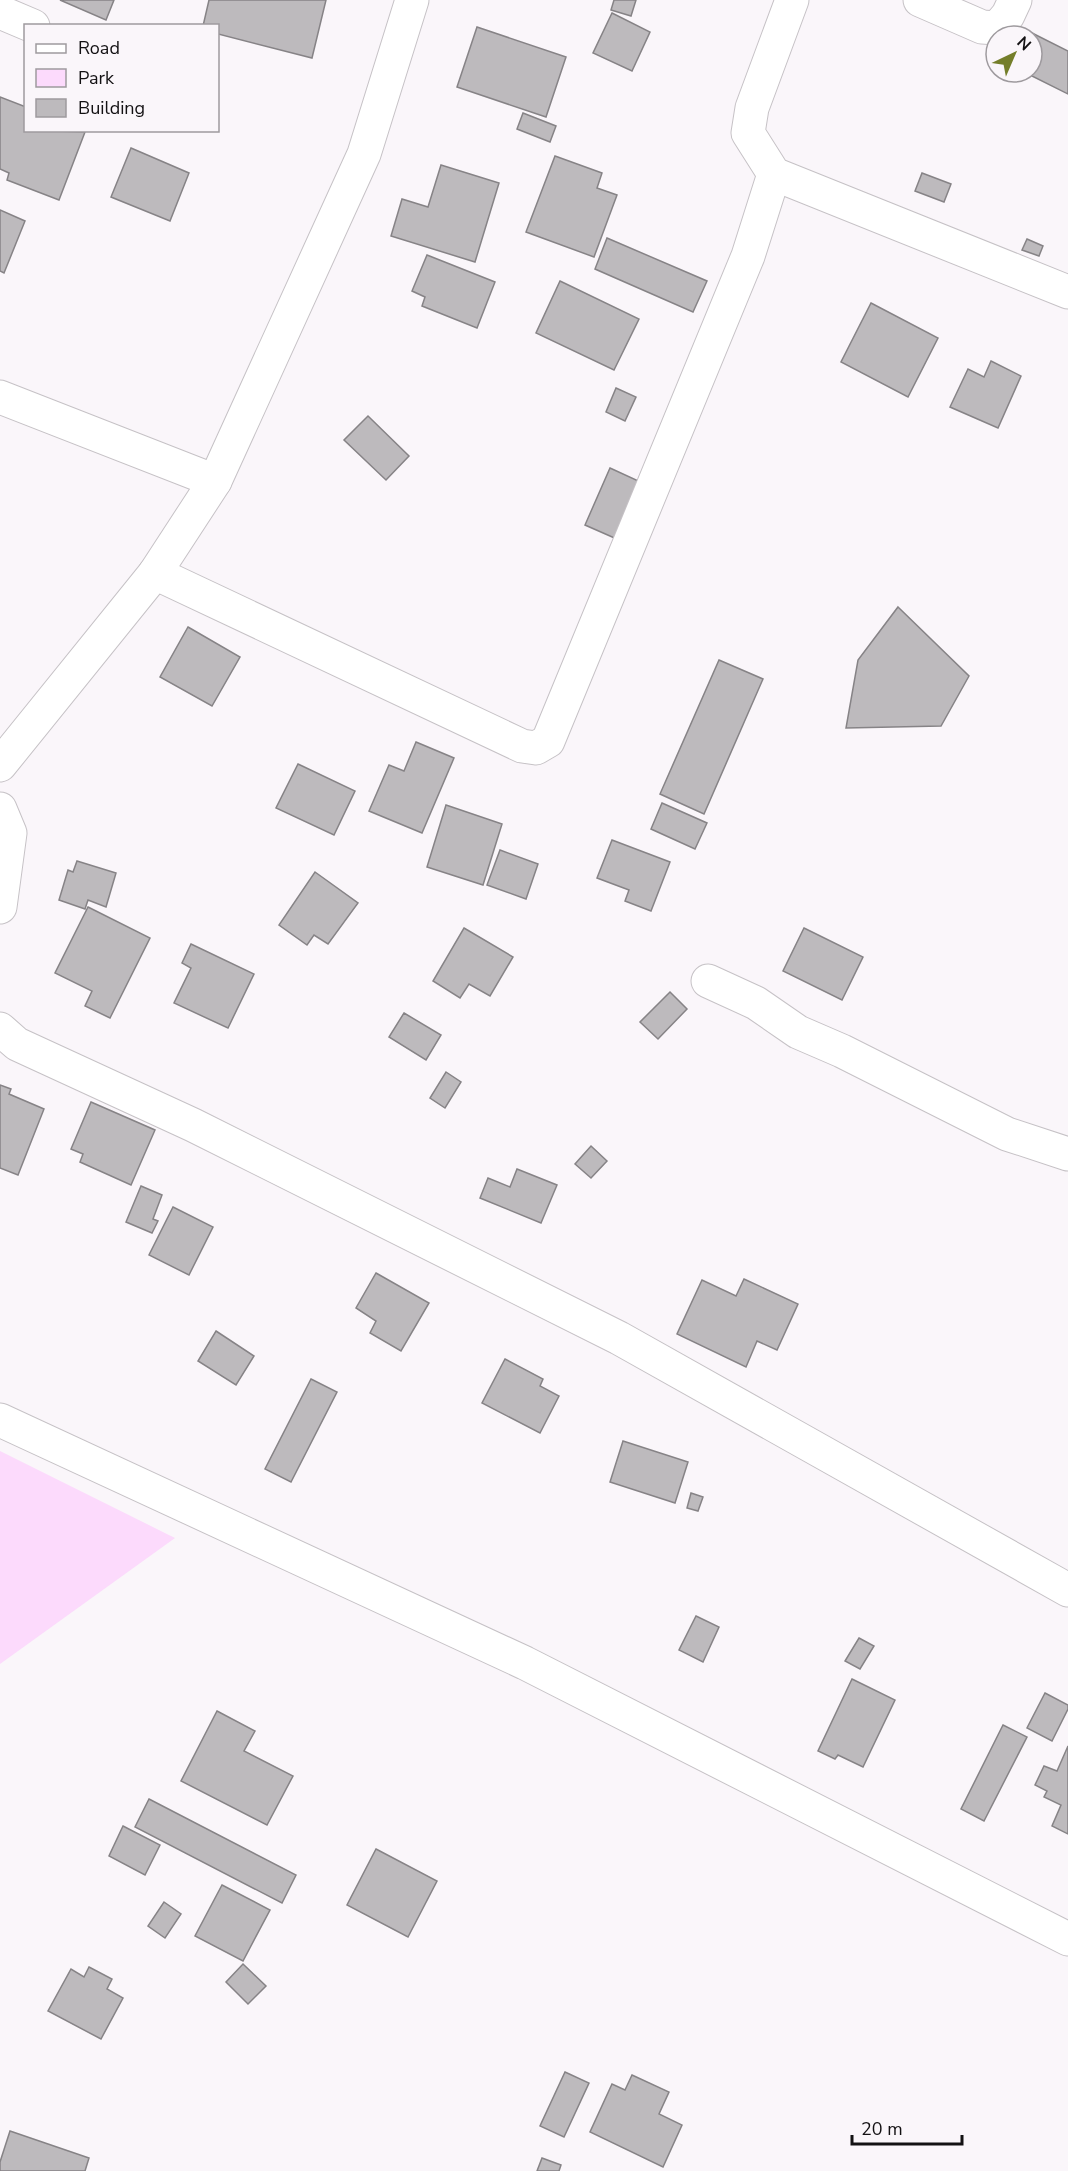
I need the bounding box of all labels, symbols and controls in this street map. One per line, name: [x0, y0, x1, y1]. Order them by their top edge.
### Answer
legend: [24, 24, 219, 132]
north arrow: [984, 24, 1044, 84]
text: N: [1012, 32, 1036, 56]
text: Road: [78, 36, 120, 60]
text: Park: [78, 66, 115, 90]
text: Building: [78, 96, 145, 120]
scale bar: [852, 2108, 962, 2146]
text: 20 m: [861, 2117, 903, 2141]

